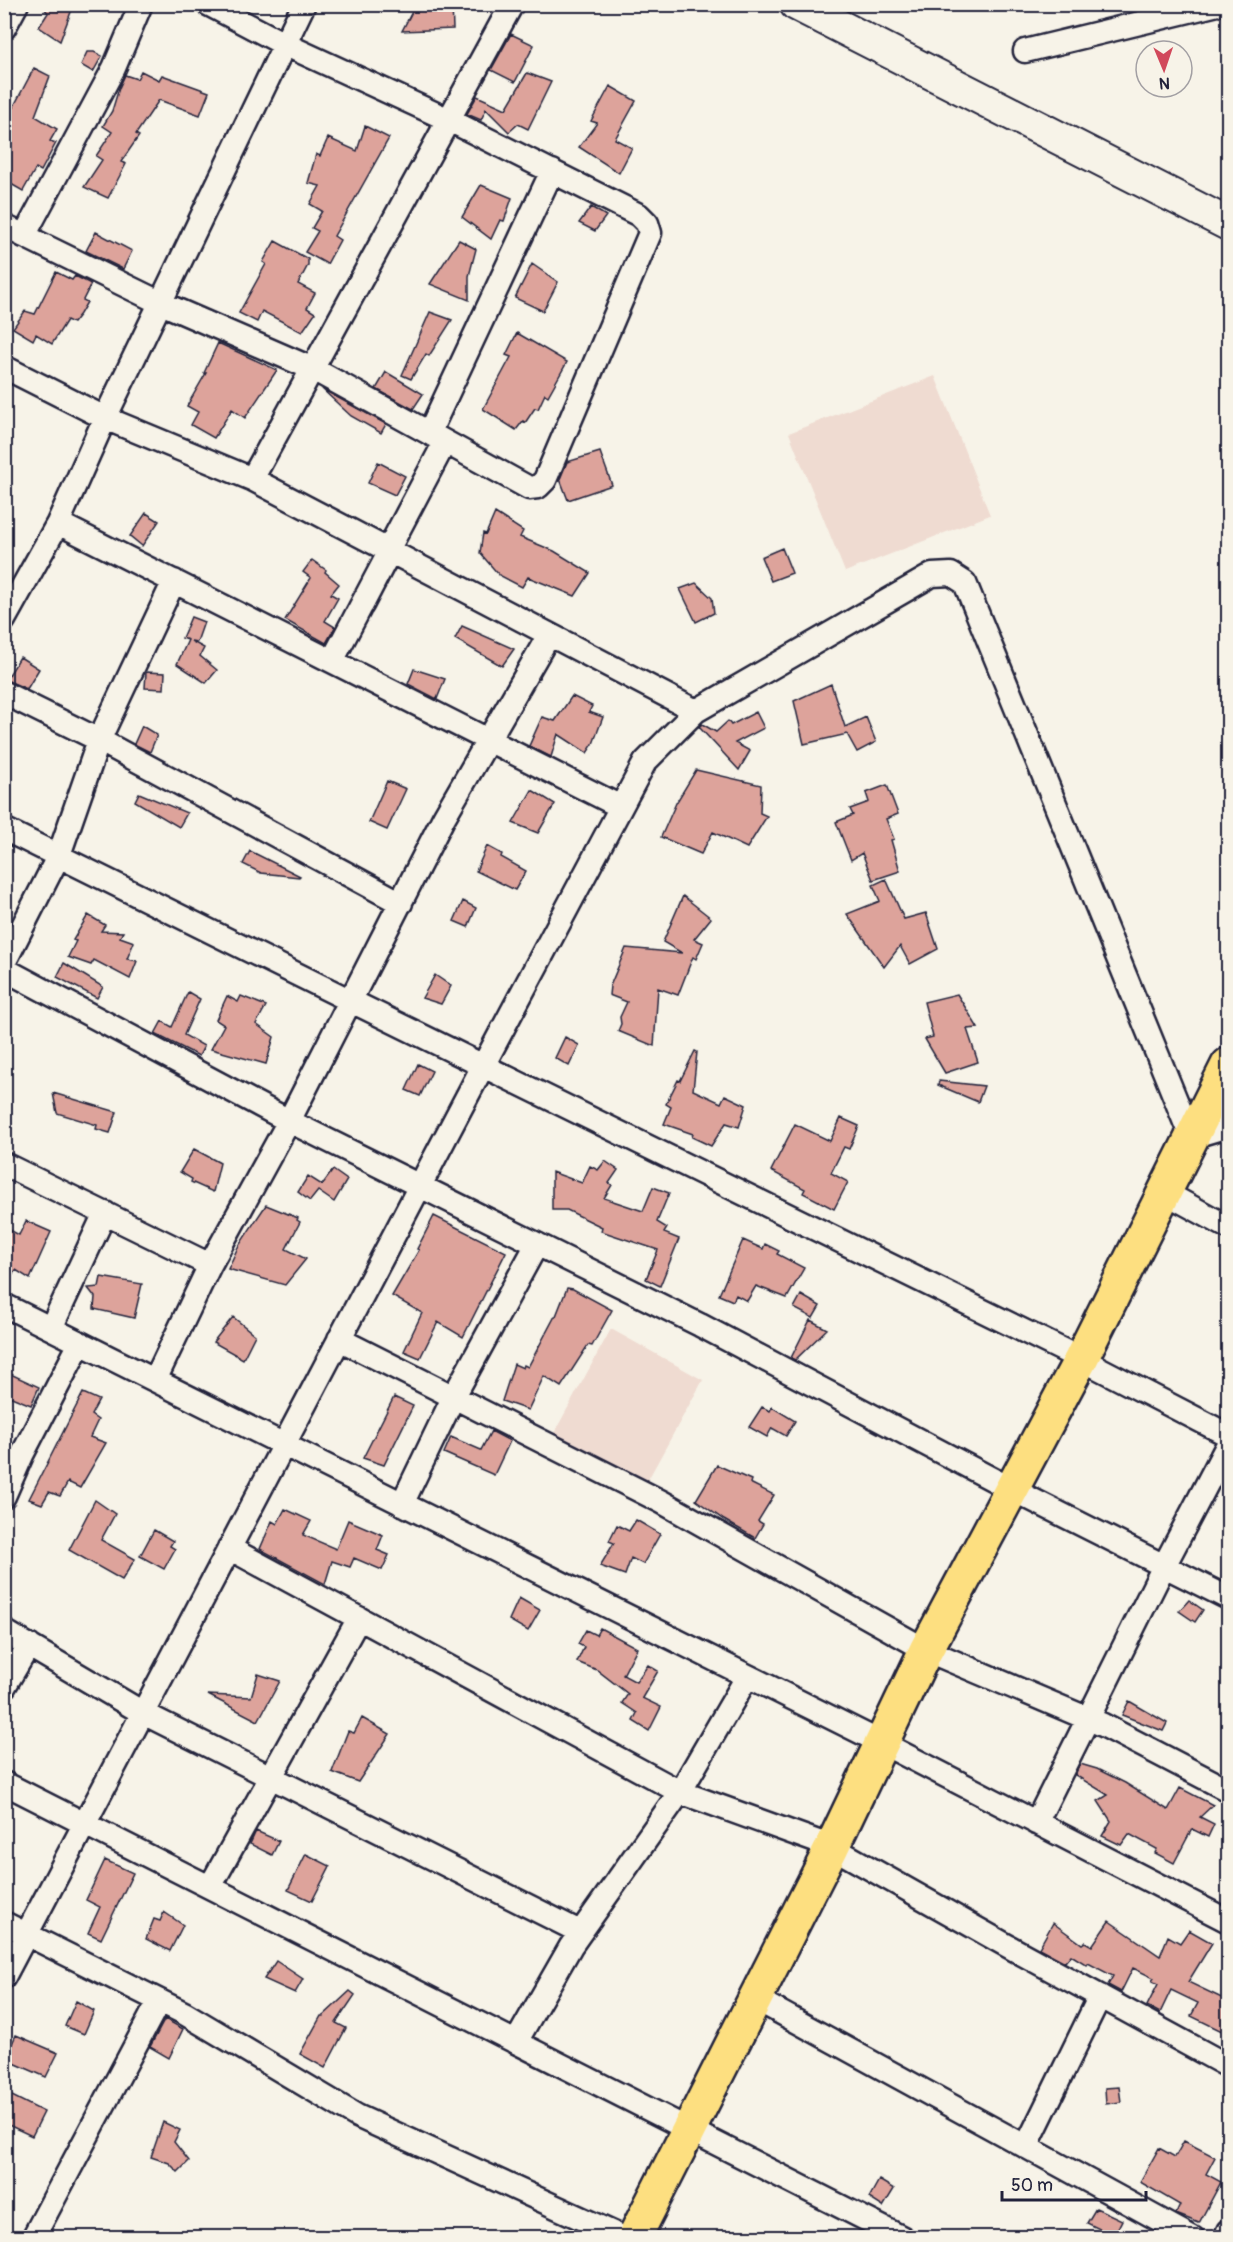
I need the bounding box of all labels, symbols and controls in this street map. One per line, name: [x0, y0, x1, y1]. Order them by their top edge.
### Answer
north arrow: [1134, 39, 1194, 99]
text: N: [1159, 73, 1170, 93]
scale bar: [1002, 2164, 1146, 2202]
text: 50 m: [1011, 2174, 1053, 2197]

